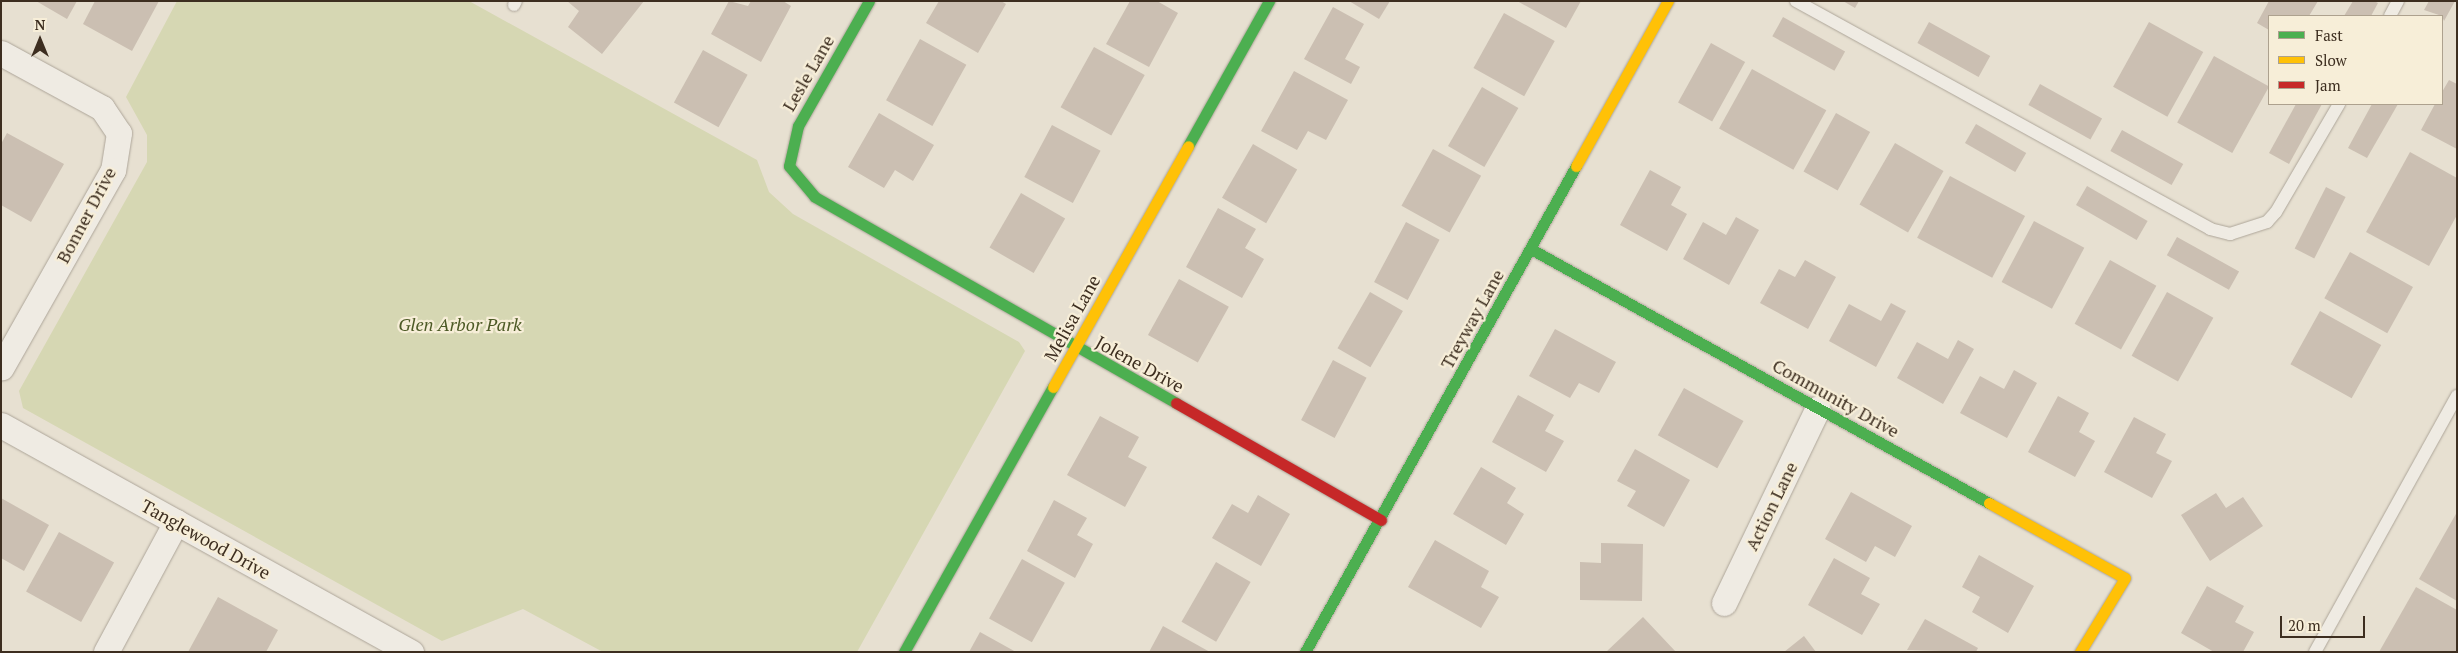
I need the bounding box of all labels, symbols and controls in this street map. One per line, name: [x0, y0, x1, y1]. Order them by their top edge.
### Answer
north arrow: [15, 15, 65, 65]
text: N: [35, 15, 45, 34]
legend: [2268, 15, 2443, 105]
text: Fast: [2315, 25, 2343, 45]
street label: Lesle Lane: [778, 31, 838, 115]
text: Slow: [2315, 50, 2347, 70]
text: Jam: [2315, 75, 2341, 95]
street label: Bonner Drive: [52, 163, 120, 267]
street label: Treyway Lane: [1436, 266, 1508, 372]
street label: Melisa Lane: [1039, 271, 1105, 365]
park label: Glen Arbor Park: [398, 313, 522, 335]
street label: Jolene Drive: [1092, 331, 1188, 397]
street label: Community Drive: [1769, 354, 1903, 442]
street label: Action Lane: [1740, 458, 1802, 554]
street label: Tanglewood Drive: [138, 495, 274, 583]
scale bar: [2283, 606, 2368, 638]
text: 20 m: [2288, 615, 2321, 635]

